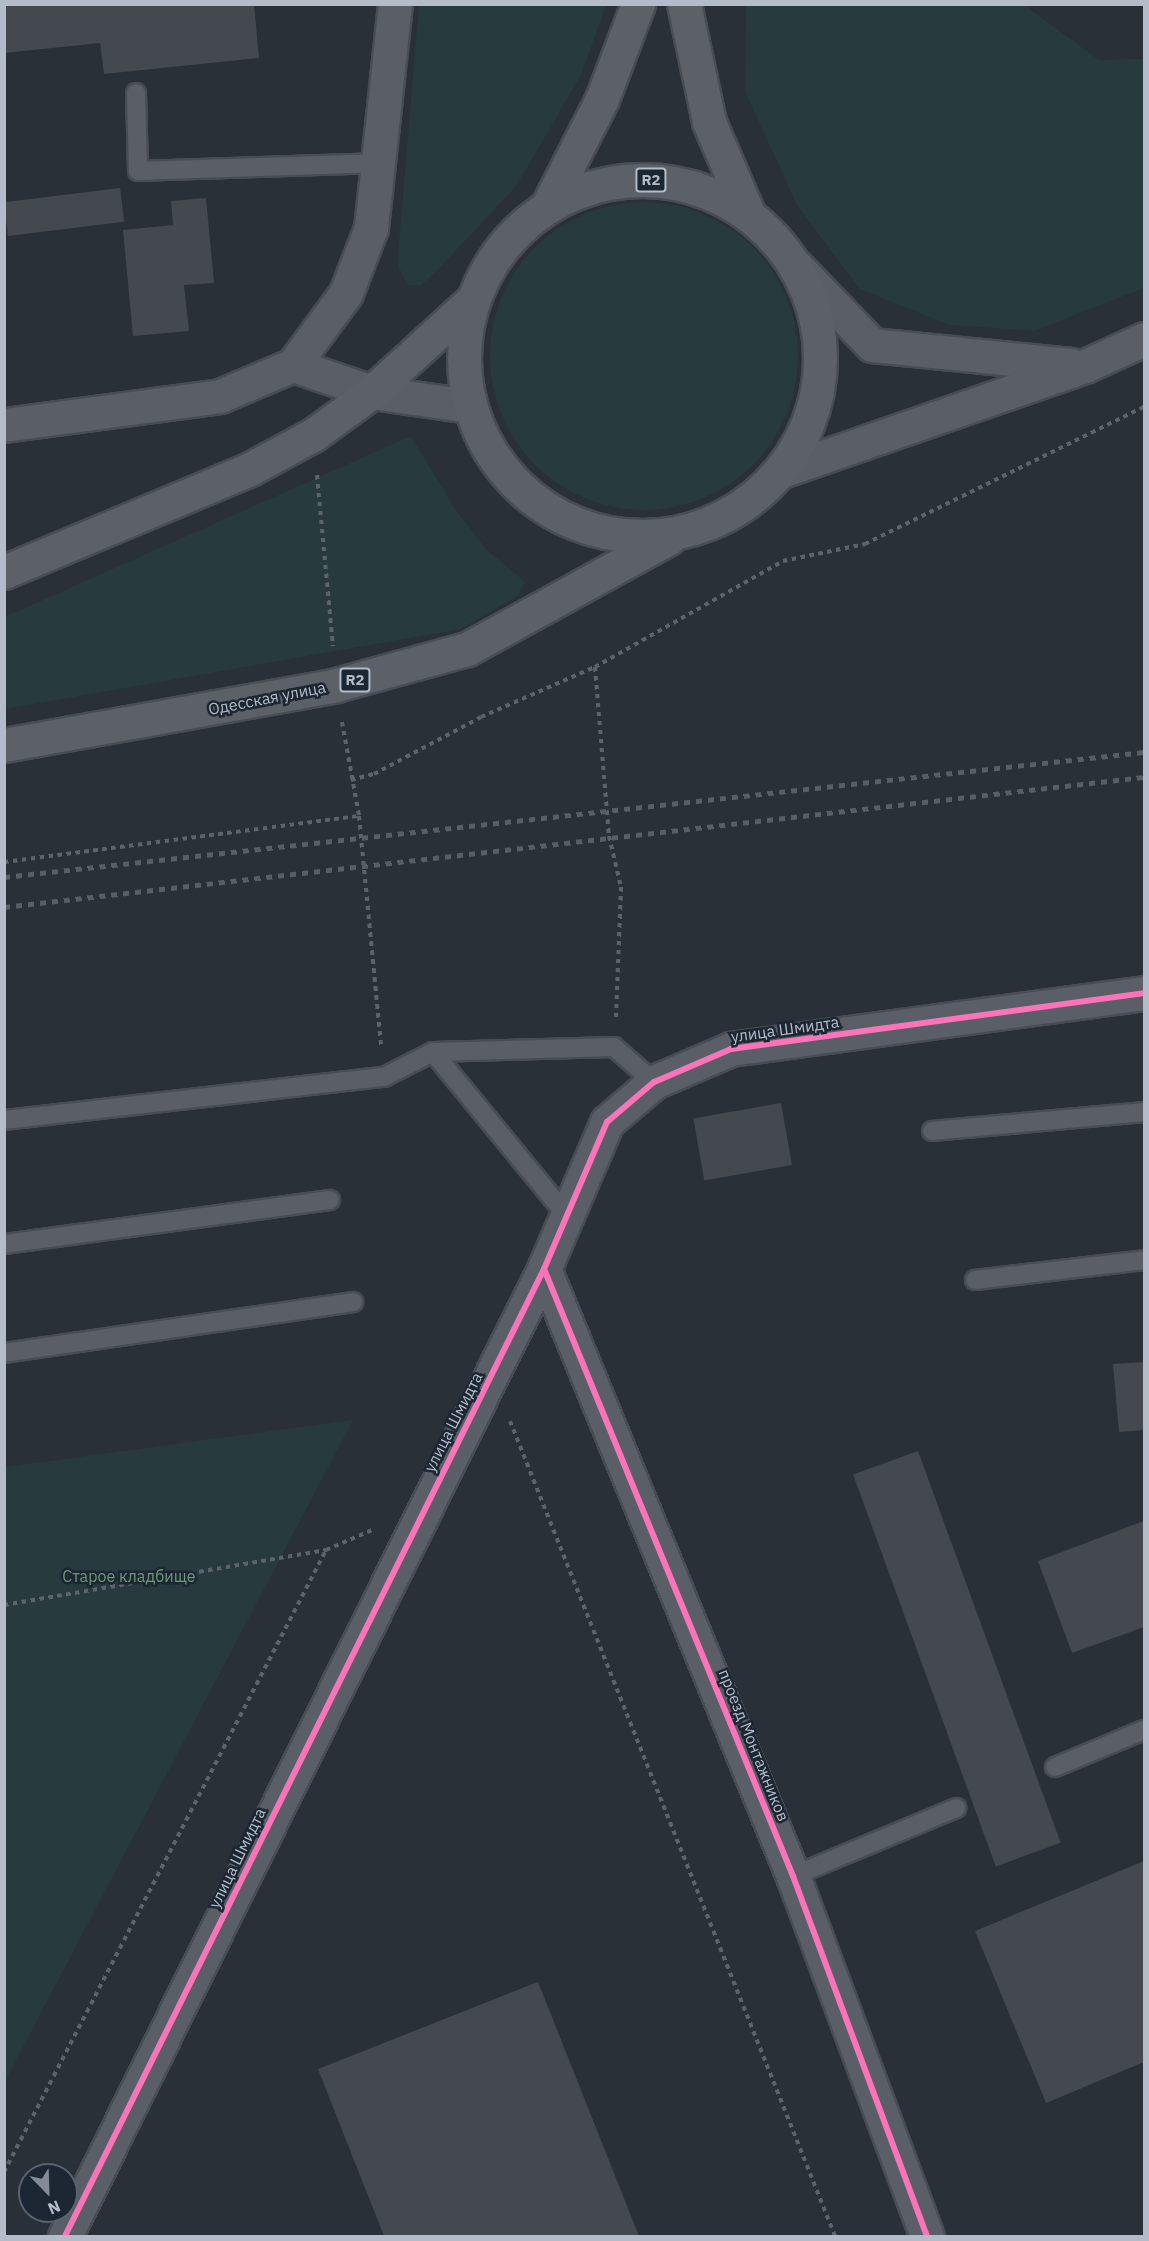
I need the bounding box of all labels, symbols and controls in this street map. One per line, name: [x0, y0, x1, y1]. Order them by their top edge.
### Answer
road number: R2: [634, 168, 668, 192]
road number: R2: [338, 668, 372, 692]
street label: Одесская улица: [207, 677, 327, 719]
street label: улица Шмидта: [730, 1012, 840, 1046]
street label: улица Шмидта: [420, 1369, 486, 1475]
park label: Старое кладбище: [62, 1566, 196, 1586]
street label: проезд Монтажников: [715, 1666, 793, 1824]
street label: улица Шмидта: [204, 1805, 270, 1911]
north arrow: [18, 2163, 78, 2223]
text: N: [45, 2196, 63, 2219]

